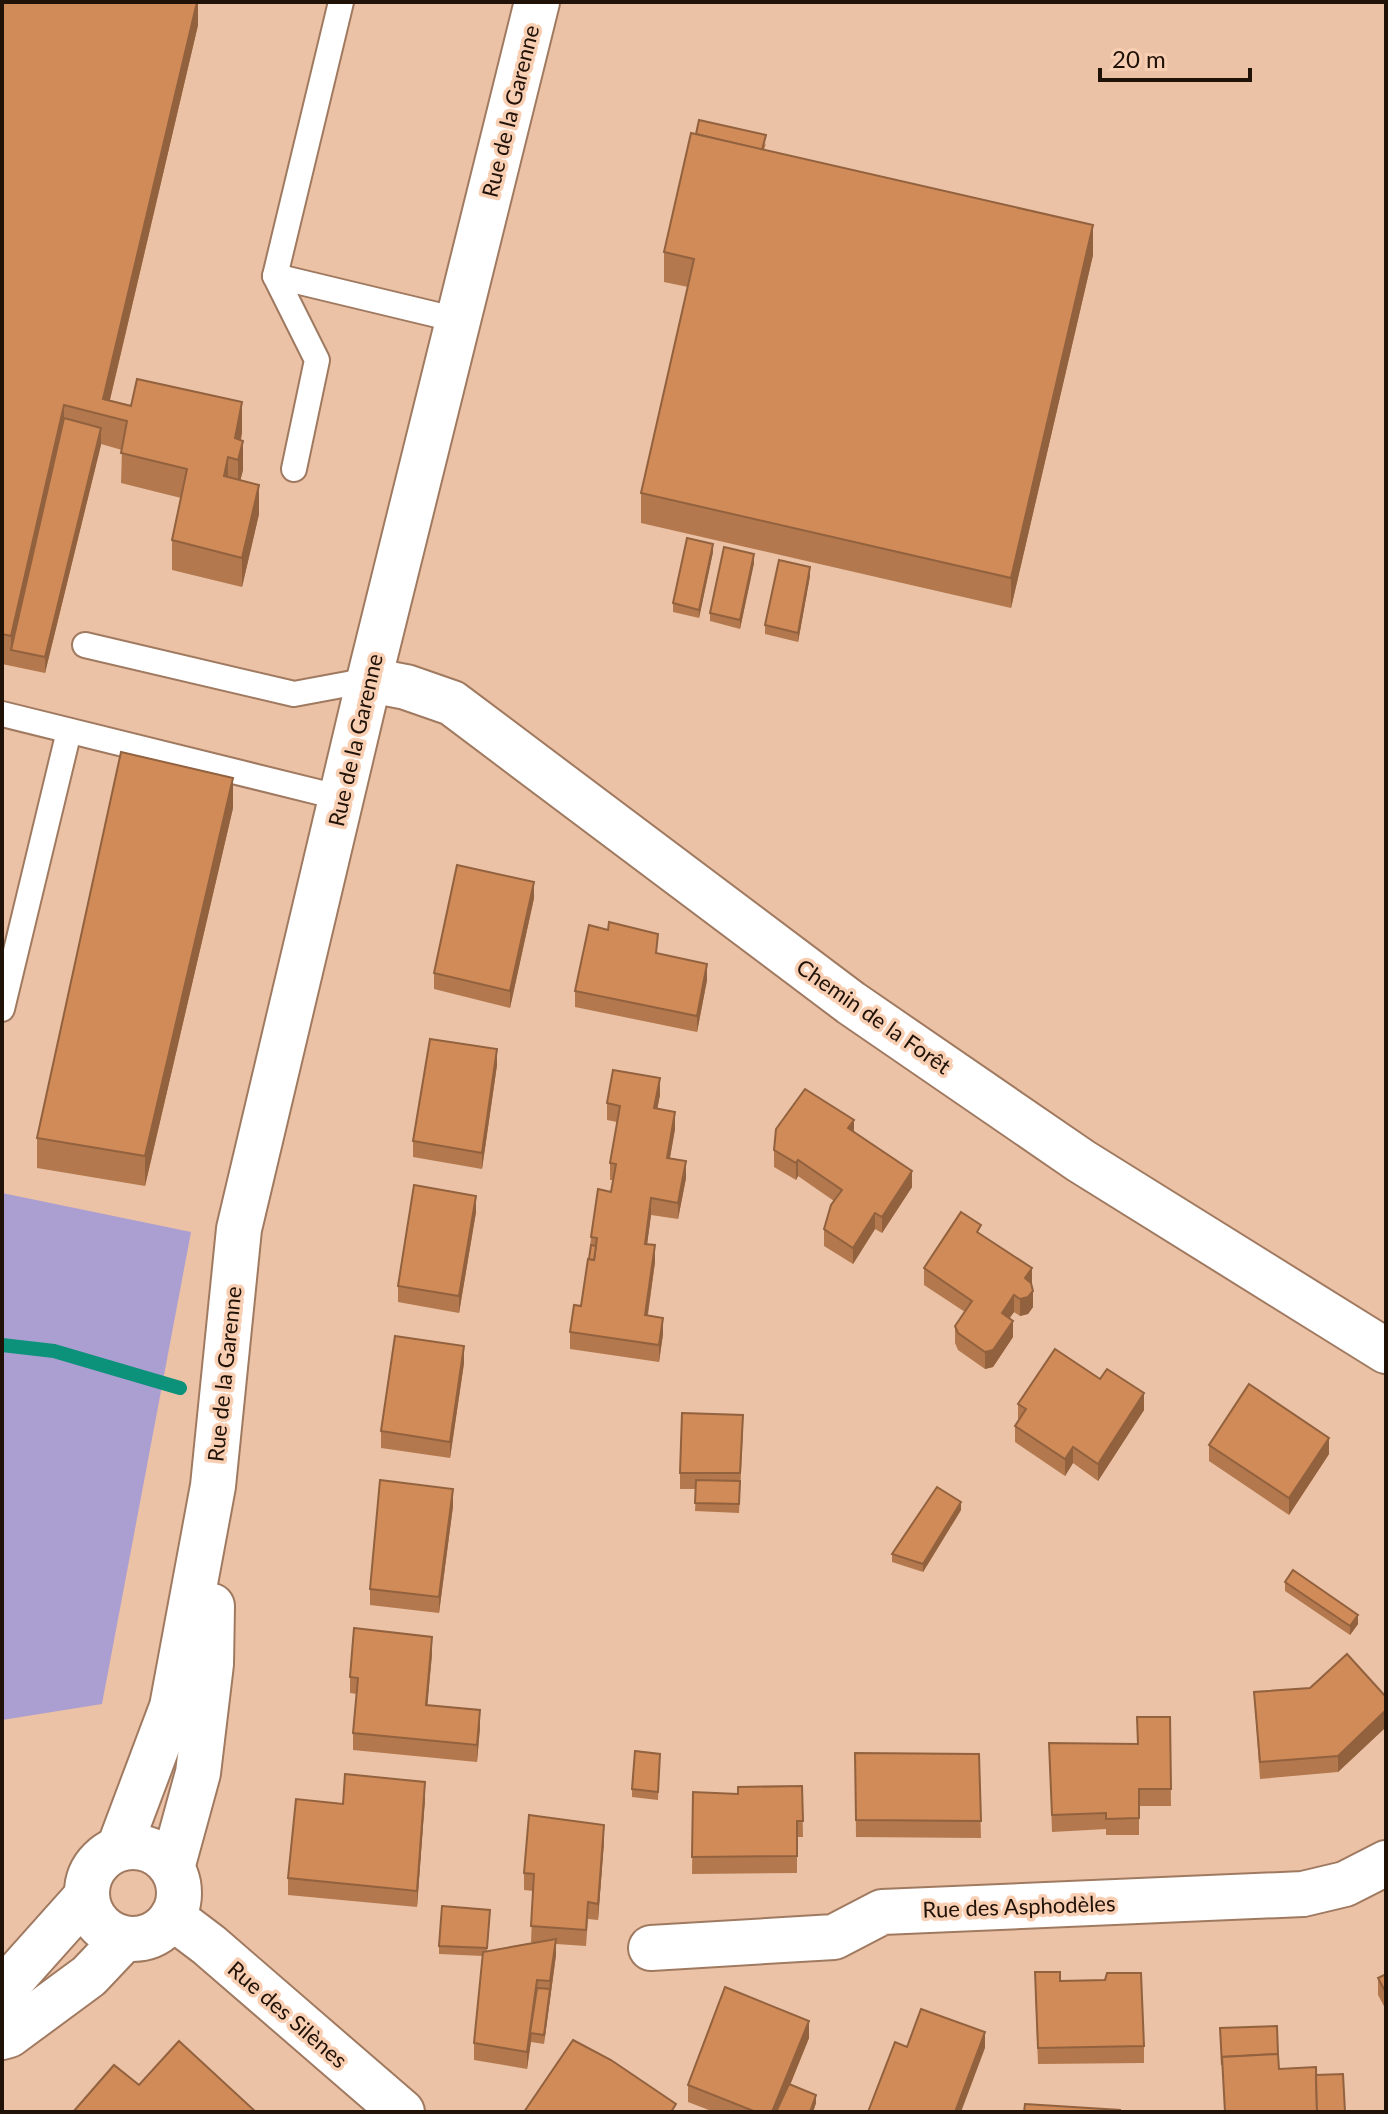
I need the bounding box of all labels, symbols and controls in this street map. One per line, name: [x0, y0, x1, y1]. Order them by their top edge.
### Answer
street label: Rue de la Garenne: [476, 22, 544, 200]
scale bar: [1100, 32, 1250, 82]
text: 20 m: [1112, 44, 1166, 73]
street label: Rue de la Garenne: [322, 651, 388, 829]
street label: Chemin de la Forêt: [792, 953, 956, 1079]
street label: Rue de la Garenne: [201, 1285, 247, 1463]
street label: Rue des Asphodèles: [922, 1889, 1116, 1923]
street label: Rue des Silènes: [223, 1955, 353, 2073]

